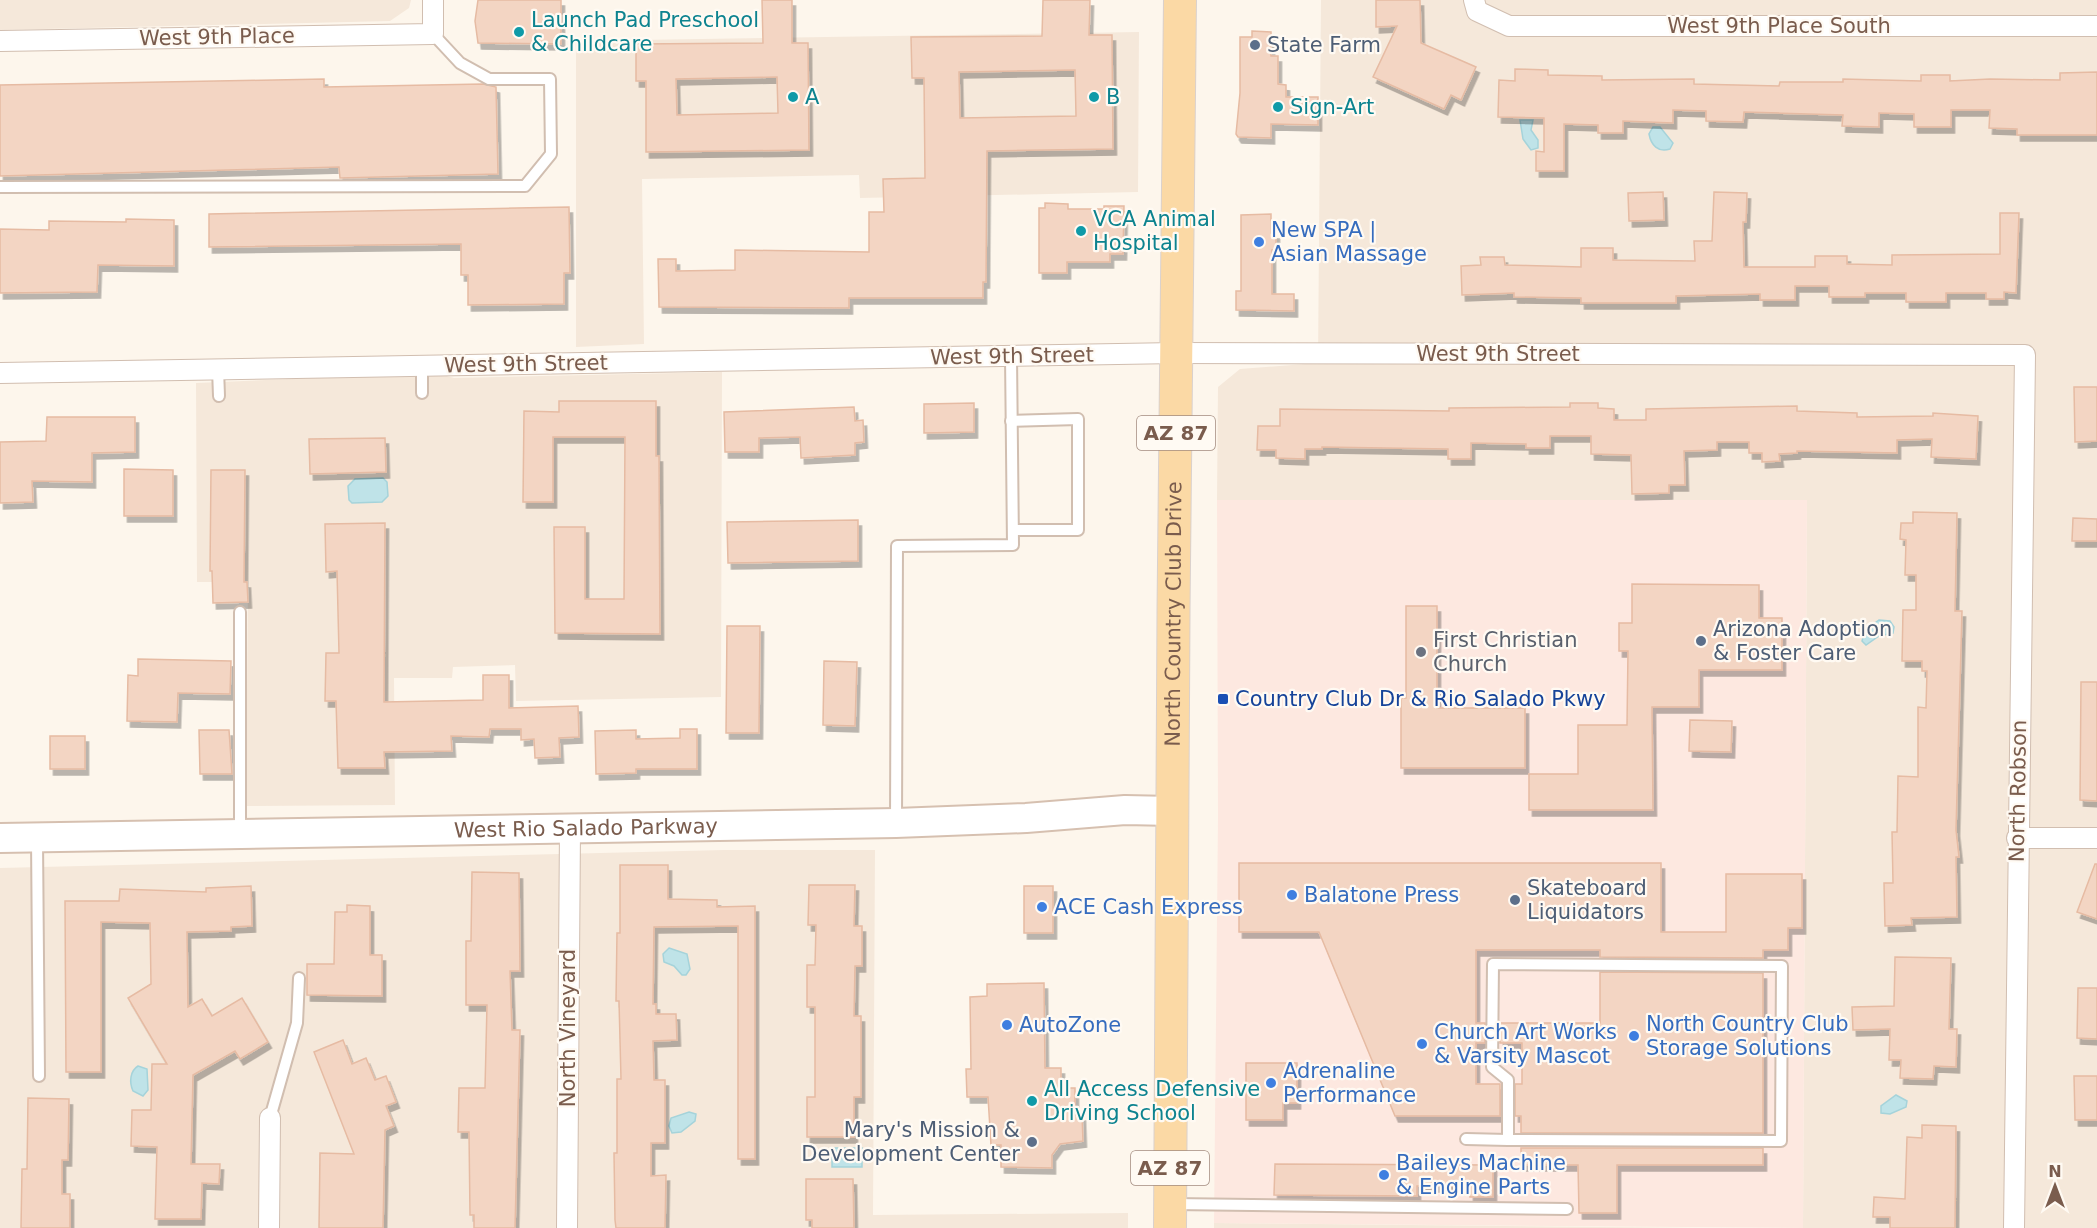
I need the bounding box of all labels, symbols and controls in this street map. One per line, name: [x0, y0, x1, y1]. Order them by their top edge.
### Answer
place label: Launch Pad Preschool & Childcare: [531, 8, 759, 56]
street label: West 9th Place South: [1667, 14, 1891, 38]
street label: West 9th Place: [139, 24, 295, 50]
marker: Launch Pad Preschool & Childcare: [512, 25, 526, 39]
place label: State Farm: [1267, 33, 1381, 57]
marker: State Farm: [1248, 38, 1262, 52]
place label: A: [805, 85, 820, 109]
place label: B: [1106, 85, 1120, 109]
marker: A: [786, 90, 800, 104]
marker: B: [1087, 90, 1101, 104]
place label: Sign-Art: [1290, 95, 1374, 119]
marker: Sign-Art: [1271, 100, 1285, 114]
place label: VCA Animal Hospital: [1093, 207, 1216, 255]
place label: New SPA | Asian Massage: [1271, 218, 1427, 266]
marker: VCA Animal Hospital: [1074, 224, 1088, 238]
marker: New SPA | Asian Massage: [1252, 235, 1266, 249]
street label: West 9th Street: [1416, 342, 1580, 366]
street label: West 9th Street: [930, 343, 1094, 369]
street label: West 9th Street: [444, 351, 608, 377]
road number: AZ 87: [1137, 416, 1215, 450]
street label: North Country Club Drive: [1161, 481, 1186, 747]
place label: Arizona Adoption & Foster Care: [1713, 617, 1892, 665]
place label: First Christian Church: [1433, 628, 1578, 676]
marker: Arizona Adoption & Foster Care: [1694, 634, 1708, 648]
marker: First Christian Church: [1414, 645, 1428, 659]
place label: Country Club Dr & Rio Salado Pkwy: [1235, 687, 1606, 711]
marker: Country Club Dr & Rio Salado Pkwy: [1216, 692, 1230, 706]
street label: North Robson: [2005, 720, 2031, 862]
street label: West Rio Salado Parkway: [454, 814, 718, 842]
place label: Skateboard Liquidators: [1527, 876, 1647, 924]
place label: Balatone Press: [1304, 883, 1459, 907]
marker: Balatone Press: [1285, 888, 1299, 902]
marker: Skateboard Liquidators: [1508, 893, 1522, 907]
place label: ACE Cash Express: [1054, 895, 1243, 919]
marker: ACE Cash Express: [1035, 900, 1049, 914]
street label: North Vineyard: [556, 949, 580, 1107]
place label: North Country Club Storage Solutions: [1646, 1012, 1849, 1060]
place label: AutoZone: [1019, 1013, 1121, 1037]
marker: AutoZone: [1000, 1018, 1014, 1032]
place label: Church Art Works & Varsity Mascot: [1434, 1020, 1617, 1068]
marker: North Country Club Storage Solutions: [1627, 1029, 1641, 1043]
marker: Church Art Works & Varsity Mascot: [1415, 1037, 1429, 1051]
place label: Adrenaline Performance: [1283, 1059, 1416, 1107]
marker: Adrenaline Performance: [1264, 1076, 1278, 1090]
place label: All Access Defensive Driving School: [1044, 1077, 1260, 1125]
marker: All Access Defensive Driving School: [1025, 1094, 1039, 1108]
place label: Mary's Mission & Development Center: [801, 1118, 1020, 1166]
marker: Mary's Mission & Development Center: [1025, 1135, 1039, 1149]
road number: AZ 87: [1131, 1151, 1209, 1185]
place label: Baileys Machine & Engine Parts: [1396, 1151, 1566, 1199]
north arrow: [2025, 1156, 2085, 1216]
text: N: [2048, 1162, 2062, 1181]
marker: Baileys Machine & Engine Parts: [1377, 1168, 1391, 1182]

